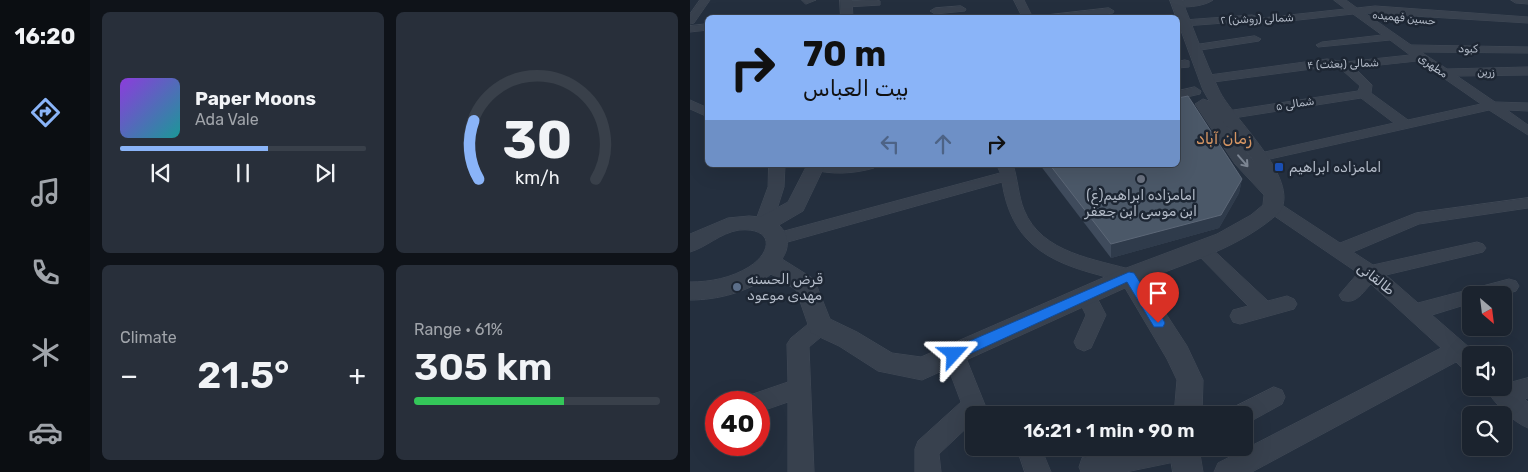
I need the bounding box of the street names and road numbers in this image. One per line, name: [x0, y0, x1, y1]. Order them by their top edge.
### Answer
street label: حسین فهمیده: [1372, 8, 1437, 28]
street label: ۲ شمالی (روشن): [1220, 11, 1294, 28]
street label: کبود: [1458, 42, 1478, 57]
street label: مطهری: [1416, 51, 1450, 81]
street label: ۴ شمالی (بعثت): [1307, 56, 1379, 72]
street label: زرین: [1477, 65, 1495, 79]
street label: ۵ شمالی: [1275, 95, 1315, 113]
street label: طالقانی: [1354, 259, 1398, 299]

